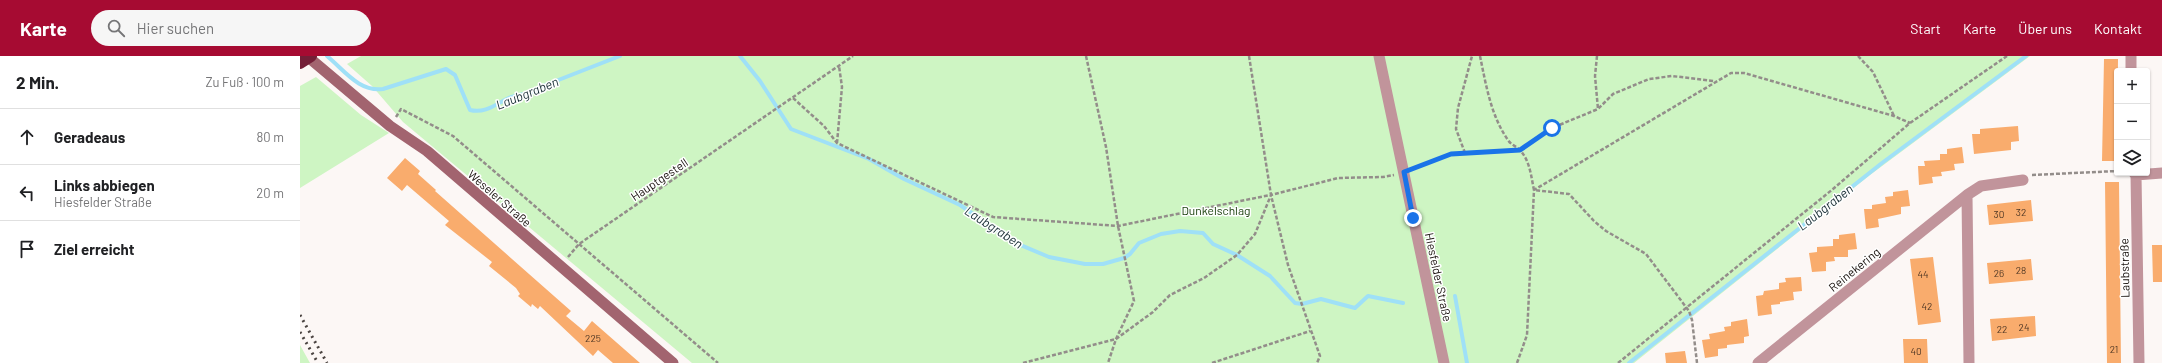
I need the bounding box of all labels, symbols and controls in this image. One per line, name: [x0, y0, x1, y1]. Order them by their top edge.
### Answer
search box: [91, 10, 371, 46]
text: Karte: [20, 17, 67, 40]
icon: search: [105, 17, 127, 39]
text: Hier suchen: [137, 19, 214, 37]
text: Start: [1910, 20, 1941, 37]
text: Karte: [1963, 20, 1996, 37]
text: Über uns: [2018, 20, 2072, 37]
text: Kontakt: [2094, 20, 2142, 37]
map controls: [2114, 68, 2150, 176]
button: +: [2114, 68, 2150, 104]
text: 2 Min.: [16, 72, 59, 92]
water label: Laubgraben: [493, 73, 561, 113]
text: Zu Fuß · 100 m: [205, 74, 284, 90]
button: −: [2114, 104, 2150, 140]
route start: [1543, 119, 1561, 137]
icon: ahead: [16, 126, 38, 148]
text: Geradeaus: [54, 128, 125, 146]
text: 80 m: [257, 129, 284, 145]
button: layers: [2114, 140, 2150, 176]
street label: Hauptgestell: [628, 155, 690, 203]
street label: Weseler Straße: [465, 167, 535, 229]
text: Links abbiegen: [54, 176, 155, 194]
water label: Laubgraben: [1794, 180, 1856, 234]
icon: left: [16, 182, 38, 204]
text: 20 m: [256, 185, 284, 201]
text: Hiesfelder Straße: [54, 194, 152, 210]
water label: Laubgraben: [962, 202, 1026, 252]
park label: Dunkelschlag: [1182, 203, 1250, 217]
house number: 32: [2016, 206, 2026, 218]
house number: 30: [1994, 208, 2004, 220]
route end: [1404, 209, 1422, 227]
street label: Hiesfelder Straße: [1423, 231, 1455, 323]
icon: arrive: [16, 238, 38, 260]
street label: Laubstraße: [2116, 238, 2132, 298]
text: Ziel erreicht: [54, 240, 135, 258]
street label: Reinekering: [1825, 244, 1883, 294]
house number: 28: [2016, 264, 2026, 276]
house number: 26: [1994, 267, 2004, 279]
house number: 44: [1917, 268, 1929, 280]
house number: 42: [1922, 300, 1932, 312]
house number: 24: [2019, 321, 2029, 333]
house number: 22: [1997, 323, 2007, 335]
house number: 225: [585, 332, 601, 344]
house number: 21: [2110, 343, 2118, 355]
house number: 40: [1910, 345, 1922, 357]

